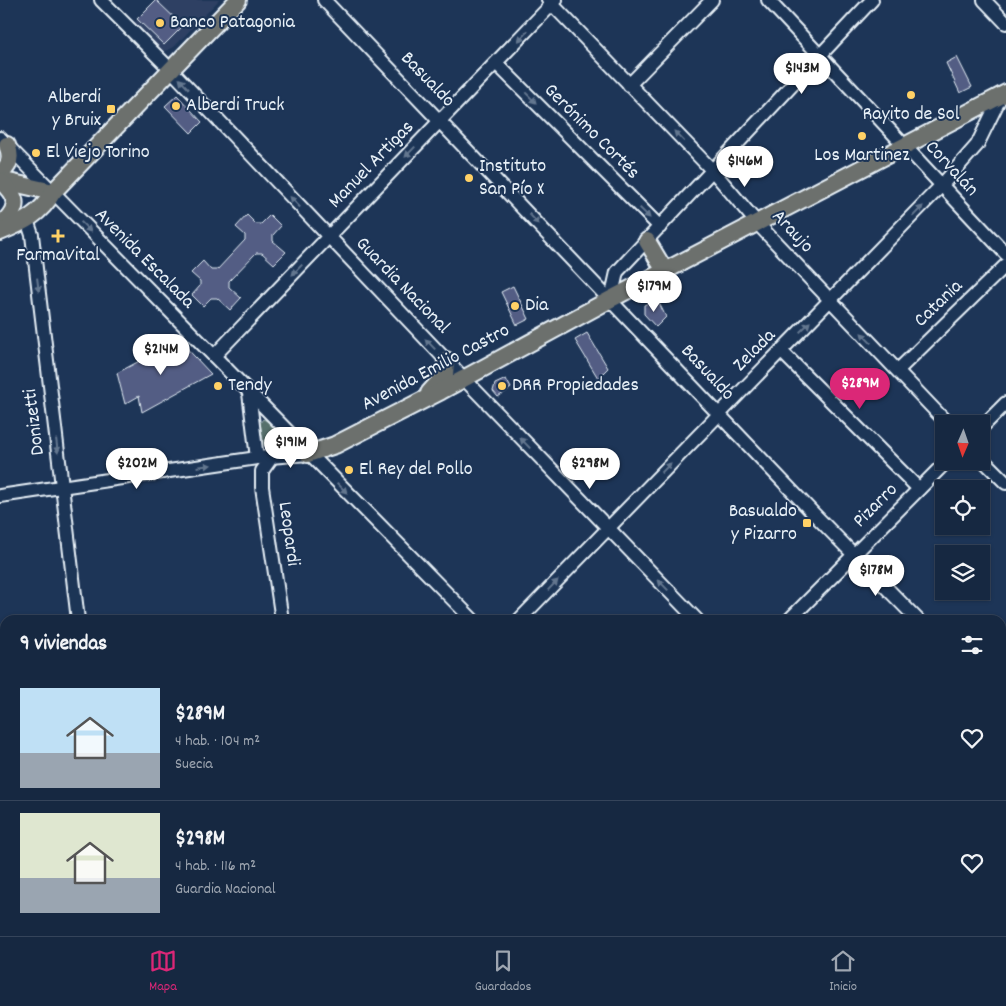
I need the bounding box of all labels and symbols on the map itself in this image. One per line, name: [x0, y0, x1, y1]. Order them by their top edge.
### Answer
place label: Banco Patagonia: [170, 9, 295, 37]
marker: Banco Patagonia: [154, 17, 166, 29]
one-way arrow: [517, 29, 529, 41]
street label: Basualdo: [393, 46, 461, 114]
pin: $143M: [767, 52, 837, 95]
one-way arrow: [178, 78, 190, 90]
street label: Gerónimo Cortés: [537, 78, 645, 186]
place label: Alberdi y Bruix: [47, 84, 102, 135]
marker: Rayito de Sol: [905, 89, 917, 101]
place label: Alberdi Truck: [186, 92, 284, 120]
one-way arrow: [525, 92, 537, 104]
marker: Alberdi Truck: [170, 100, 182, 112]
place label: Rayito de Sol: [863, 101, 960, 129]
marker: Alberdi y Bruix: [105, 103, 117, 115]
street label: Manuel Artigas: [323, 115, 421, 215]
marker: Los Martinez: [856, 130, 868, 142]
one-way arrow: [673, 131, 685, 143]
street label: Corvalán: [918, 135, 984, 203]
place label: El Viejo Torino: [46, 139, 150, 167]
place label: Los Martinez: [814, 142, 910, 170]
one-way arrow: [404, 146, 416, 158]
pin: $146M: [710, 146, 780, 188]
marker: El Viejo Torino: [30, 147, 42, 159]
place label: Instituto San Pío X: [479, 153, 546, 204]
marker: Instituto San Pío X: [463, 172, 475, 184]
one-way arrow: [289, 196, 301, 208]
street label: Avenida Escalada: [87, 202, 201, 316]
street label: Araujo: [765, 204, 820, 260]
one-way arrow: [912, 205, 924, 217]
one-way arrow: [639, 207, 651, 219]
one-way arrow: [528, 213, 540, 225]
one-way arrow: [80, 221, 92, 233]
marker: FarmaVital: [52, 230, 64, 242]
street label: Guardia Nacional: [348, 231, 456, 341]
place label: FarmaVital: [16, 242, 100, 270]
one-way arrow: [291, 263, 303, 275]
pin: $179M: [619, 270, 689, 313]
street label: Catania: [908, 273, 970, 334]
one-way arrow: [34, 277, 42, 293]
place label: Dia: [525, 292, 549, 320]
marker: Dia: [509, 300, 521, 312]
street label: Avenida Emilio Castro: [357, 317, 515, 419]
one-way arrow: [799, 322, 811, 334]
street label: Zelada: [727, 323, 783, 379]
one-way arrow: [860, 332, 872, 344]
pin: $214M: [126, 334, 196, 376]
one-way arrow: [424, 338, 436, 350]
street label: Basualdo: [673, 338, 741, 408]
pin: $289M: [825, 368, 895, 410]
place label: Tendy: [228, 372, 272, 400]
place label: DRR Propiedades: [512, 372, 639, 400]
marker: Tendy: [212, 380, 224, 392]
marker: DRR Propiedades: [496, 380, 508, 392]
street label: Donizetti: [17, 387, 53, 457]
north arrow: [935, 415, 990, 470]
pin: $191M: [256, 426, 326, 469]
one-way arrow: [520, 437, 532, 449]
one-way arrow: [53, 439, 61, 455]
pin: $202M: [102, 448, 172, 490]
pin: $298M: [555, 448, 625, 490]
place label: El Rey del Pollo: [359, 456, 473, 484]
one-way arrow: [196, 462, 212, 470]
one-way arrow: [660, 463, 672, 475]
marker: El Rey del Pollo: [343, 464, 355, 476]
street label: Pizarro: [847, 477, 905, 535]
one-way arrow: [336, 482, 348, 494]
place label: Basualdo y Pizarro: [729, 498, 797, 549]
street label: Leopardi: [270, 500, 306, 568]
marker: Basualdo y Pizarro: [801, 517, 813, 529]
pin: $178M: [841, 554, 911, 597]
one-way arrow: [547, 579, 559, 591]
one-way arrow: [657, 579, 669, 591]

